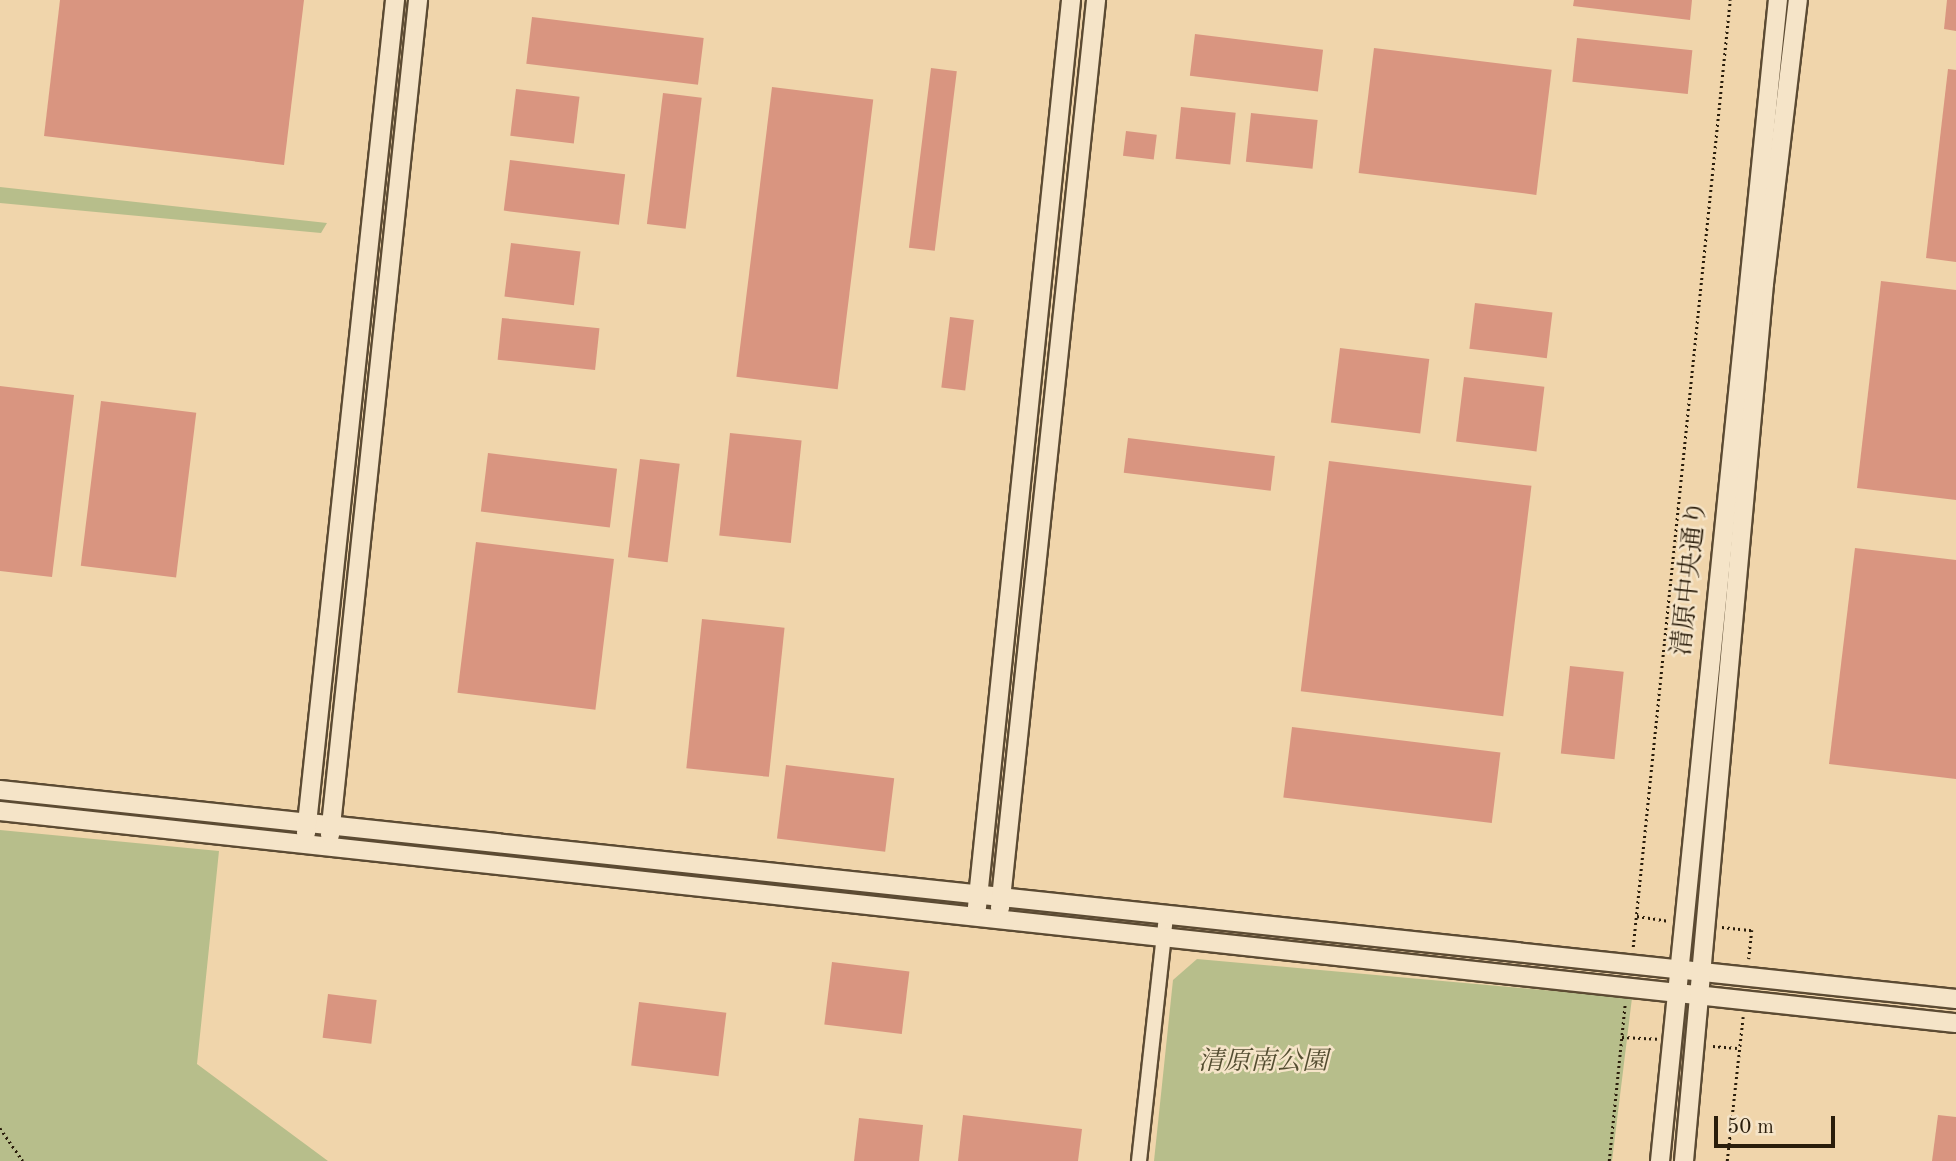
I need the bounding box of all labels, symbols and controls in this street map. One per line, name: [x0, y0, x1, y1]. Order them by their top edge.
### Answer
street label: 清原中央通り: [1667, 499, 1715, 657]
park label: 清原南公園: [1198, 1047, 1328, 1079]
scale bar: [1718, 1102, 1839, 1146]
text: 50 m: [1727, 1117, 1774, 1138]

